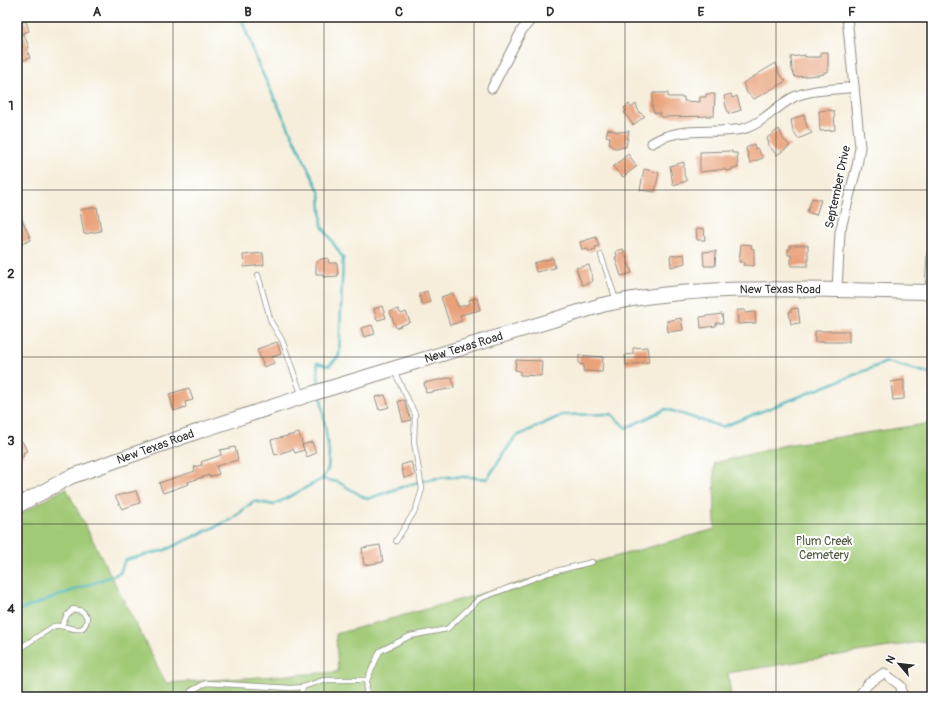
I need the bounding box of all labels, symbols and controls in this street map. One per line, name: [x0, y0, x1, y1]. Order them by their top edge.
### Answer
text: A: [93, 4, 102, 20]
text: B: [244, 4, 252, 20]
text: C: [395, 4, 403, 20]
text: D: [546, 4, 554, 20]
text: E: [698, 4, 705, 20]
text: F: [848, 4, 856, 20]
text: 1: [8, 98, 14, 114]
street label: September Drive: [822, 144, 854, 230]
text: 2: [7, 266, 15, 282]
street label: New Texas Road: [740, 282, 821, 297]
street label: New Texas Road: [423, 328, 505, 366]
street label: New Texas Road: [115, 426, 196, 467]
text: 3: [7, 433, 15, 449]
park label: Plum Creek Cemetery: [796, 534, 852, 563]
text: 4: [7, 601, 15, 617]
north arrow: [879, 644, 919, 684]
text: N: [883, 653, 898, 666]

